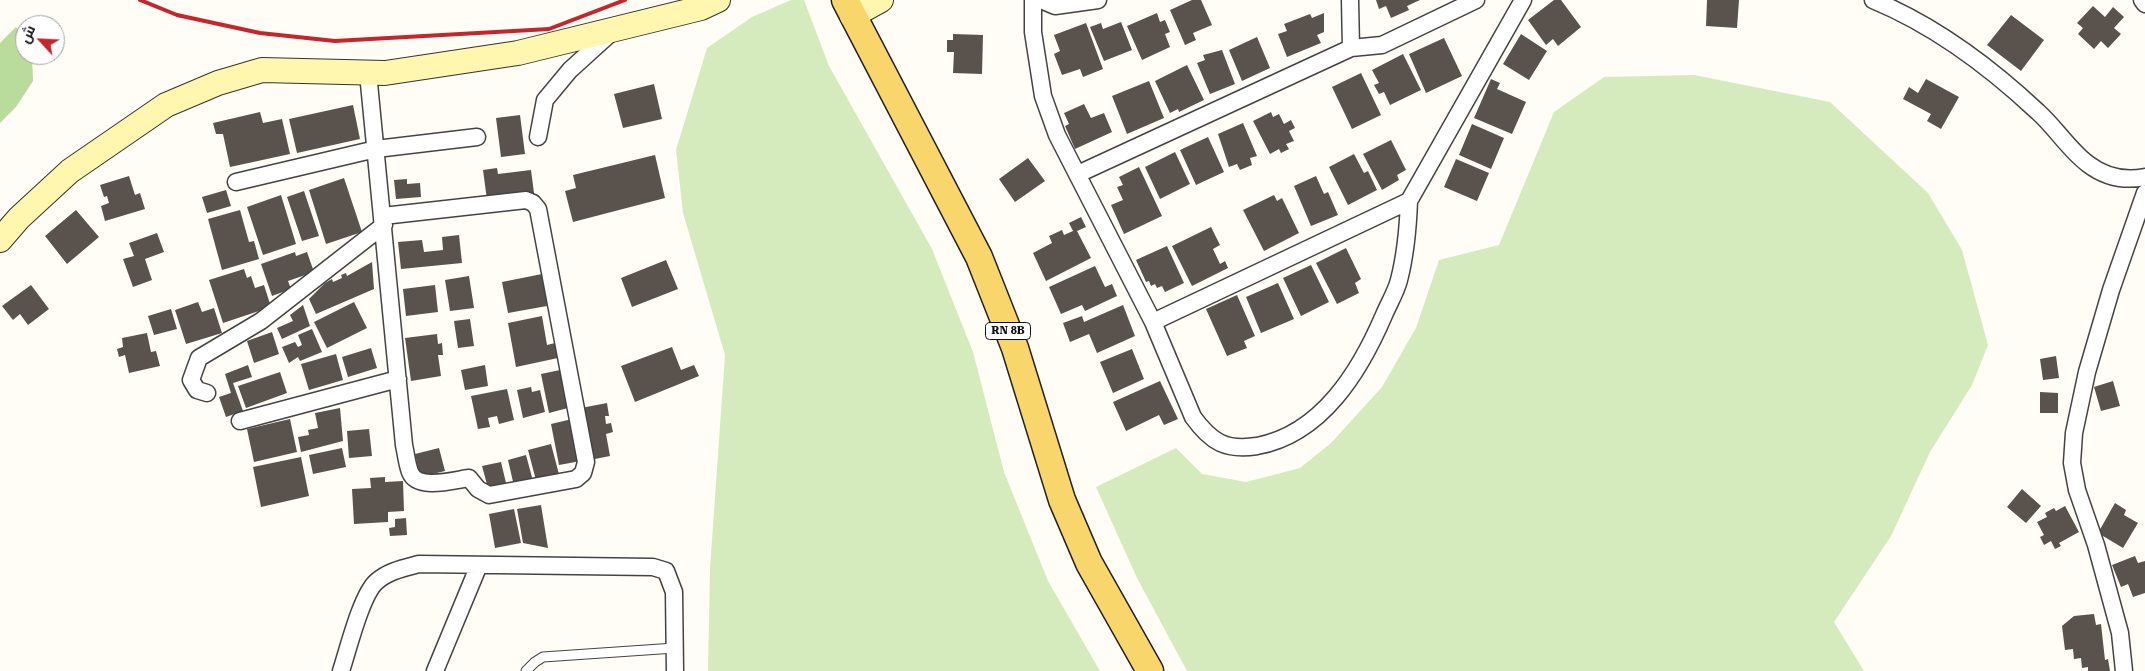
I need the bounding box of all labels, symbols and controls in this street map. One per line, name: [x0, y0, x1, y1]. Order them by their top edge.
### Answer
north arrow: [15, 15, 65, 65]
text: ش: [16, 23, 38, 46]
road number: RN 8B: [986, 322, 1030, 340]

